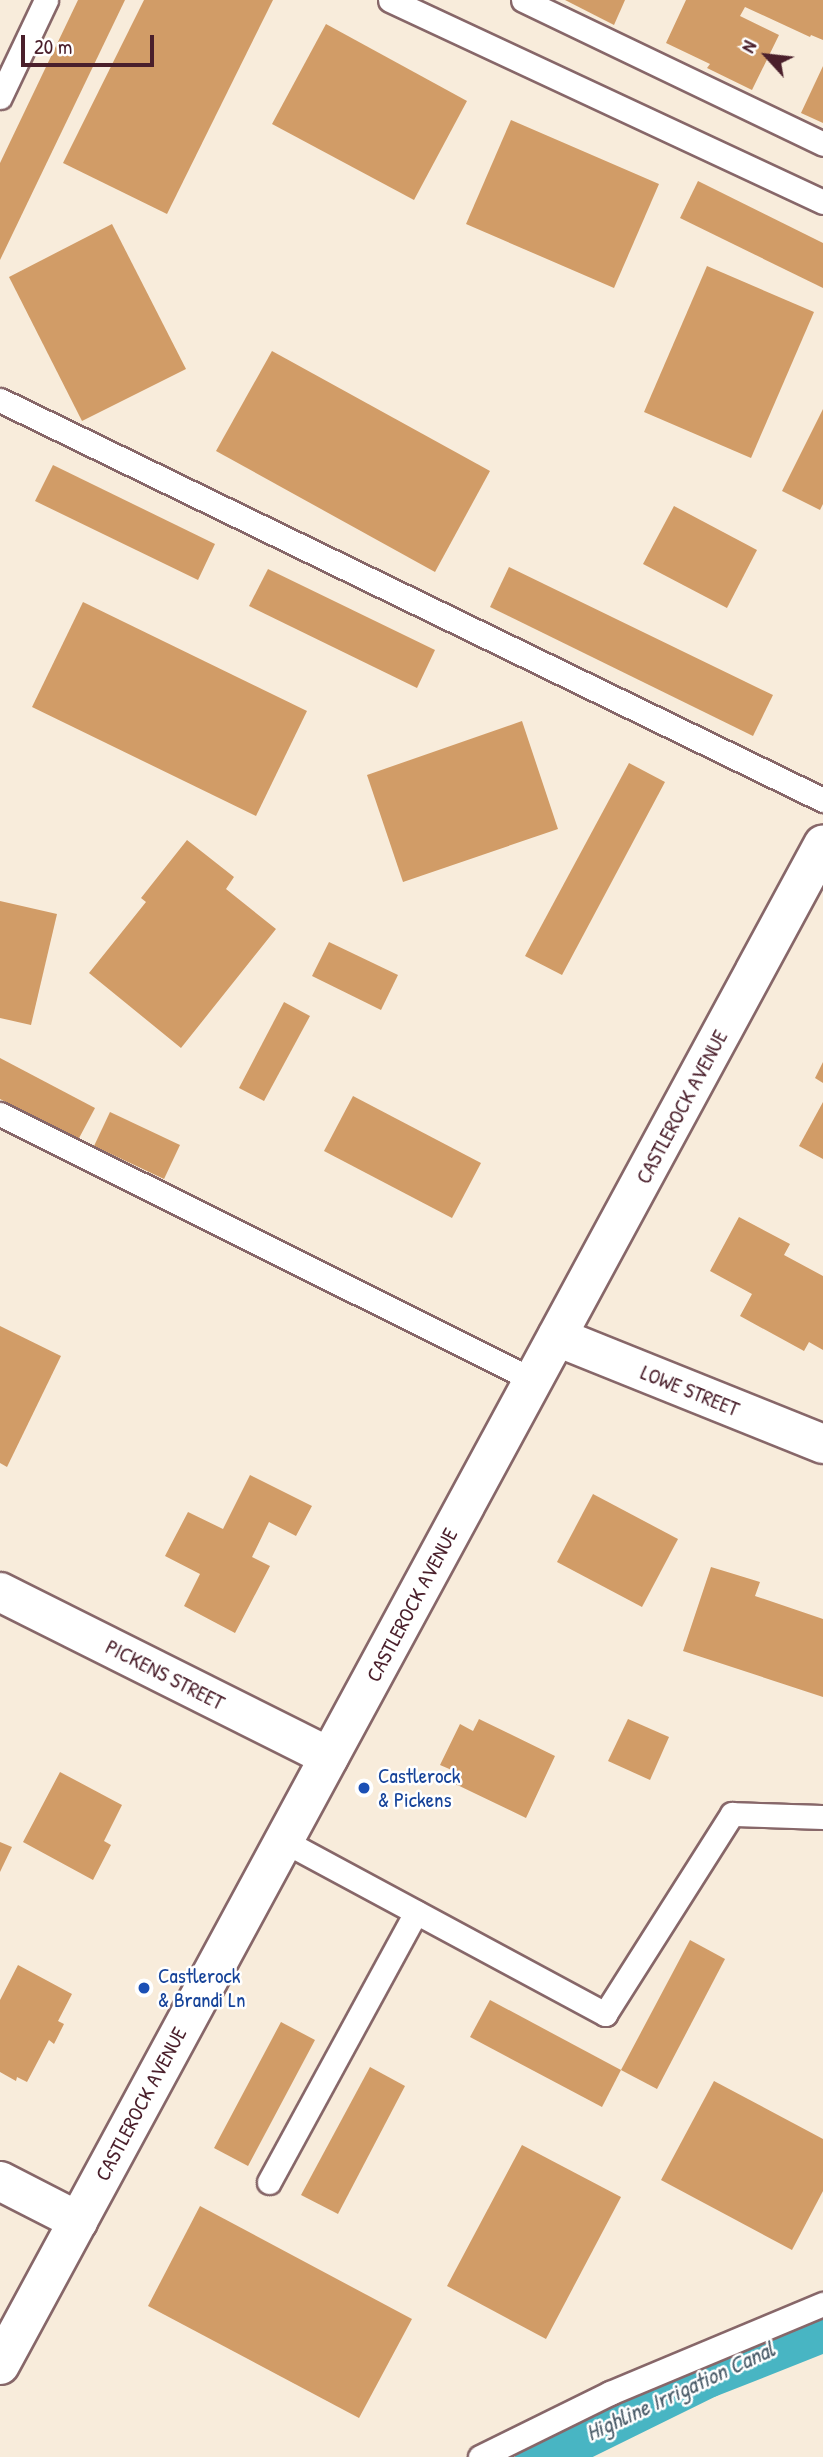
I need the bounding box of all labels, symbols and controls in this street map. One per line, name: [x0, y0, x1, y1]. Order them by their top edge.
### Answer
scale bar: [24, 21, 158, 65]
north arrow: [732, 21, 802, 91]
text: 20 m: [34, 32, 72, 61]
text: N: [734, 36, 762, 57]
street label: CASTLEROCK AVENUE: [631, 1026, 733, 1188]
street label: LOWE STREET: [637, 1360, 743, 1422]
street label: CASTLEROCK AVENUE: [361, 1524, 463, 1686]
street label: PICKENS STREET: [101, 1634, 229, 1716]
place label: Castlerock & Pickens: [378, 1763, 460, 1813]
marker: Castlerock & Pickens: [356, 1780, 372, 1796]
place label: Castlerock & Brandi Ln: [158, 1963, 245, 2013]
marker: Castlerock & Brandi Ln: [136, 1980, 152, 1996]
street label: CASTLEROCK AVENUE: [90, 2023, 192, 2185]
water label: Highline Irrigation Canal: [581, 2335, 779, 2447]

